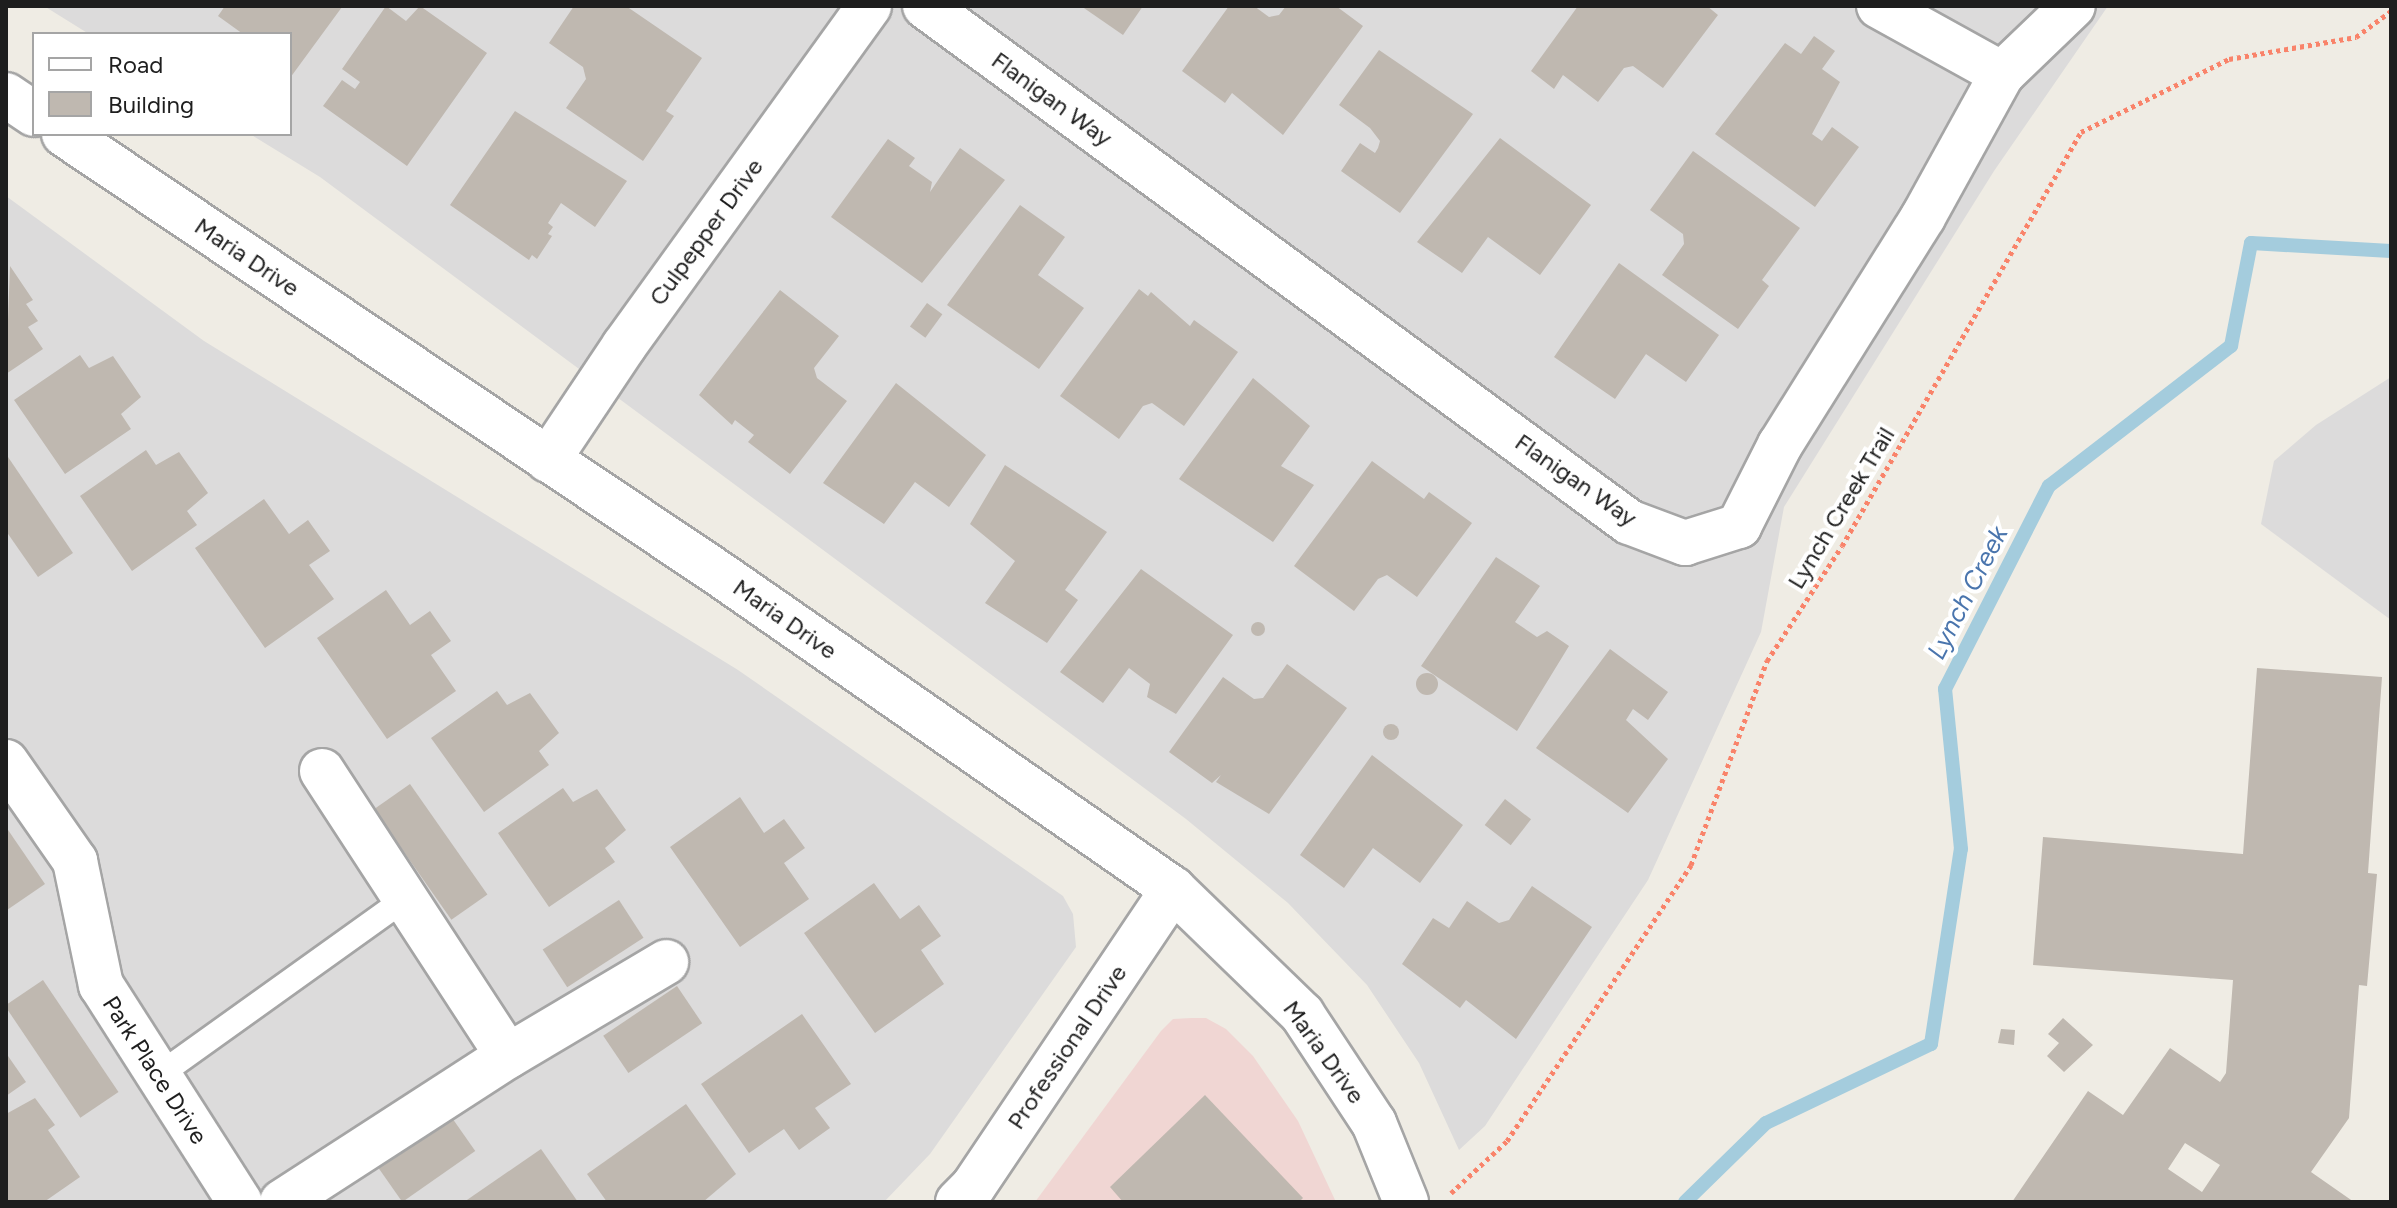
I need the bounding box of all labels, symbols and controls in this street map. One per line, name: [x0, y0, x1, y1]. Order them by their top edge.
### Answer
legend: [32, 32, 292, 136]
street label: Flanigan Way: [986, 46, 1118, 152]
text: Road: [108, 50, 163, 79]
text: Building: [108, 90, 194, 119]
street label: Culpepper Drive: [643, 153, 769, 311]
street label: Maria Drive: [189, 212, 305, 302]
street label: Lynch Creek Trail: [1781, 422, 1901, 594]
street label: Flanigan Way: [1510, 428, 1642, 532]
water label: Lynch Creek: [1921, 521, 2015, 665]
street label: Maria Drive: [728, 573, 842, 665]
street label: Professional Drive: [1001, 959, 1133, 1135]
street label: Park Place Drive: [96, 991, 214, 1149]
street label: Maria Drive: [1277, 995, 1371, 1109]

